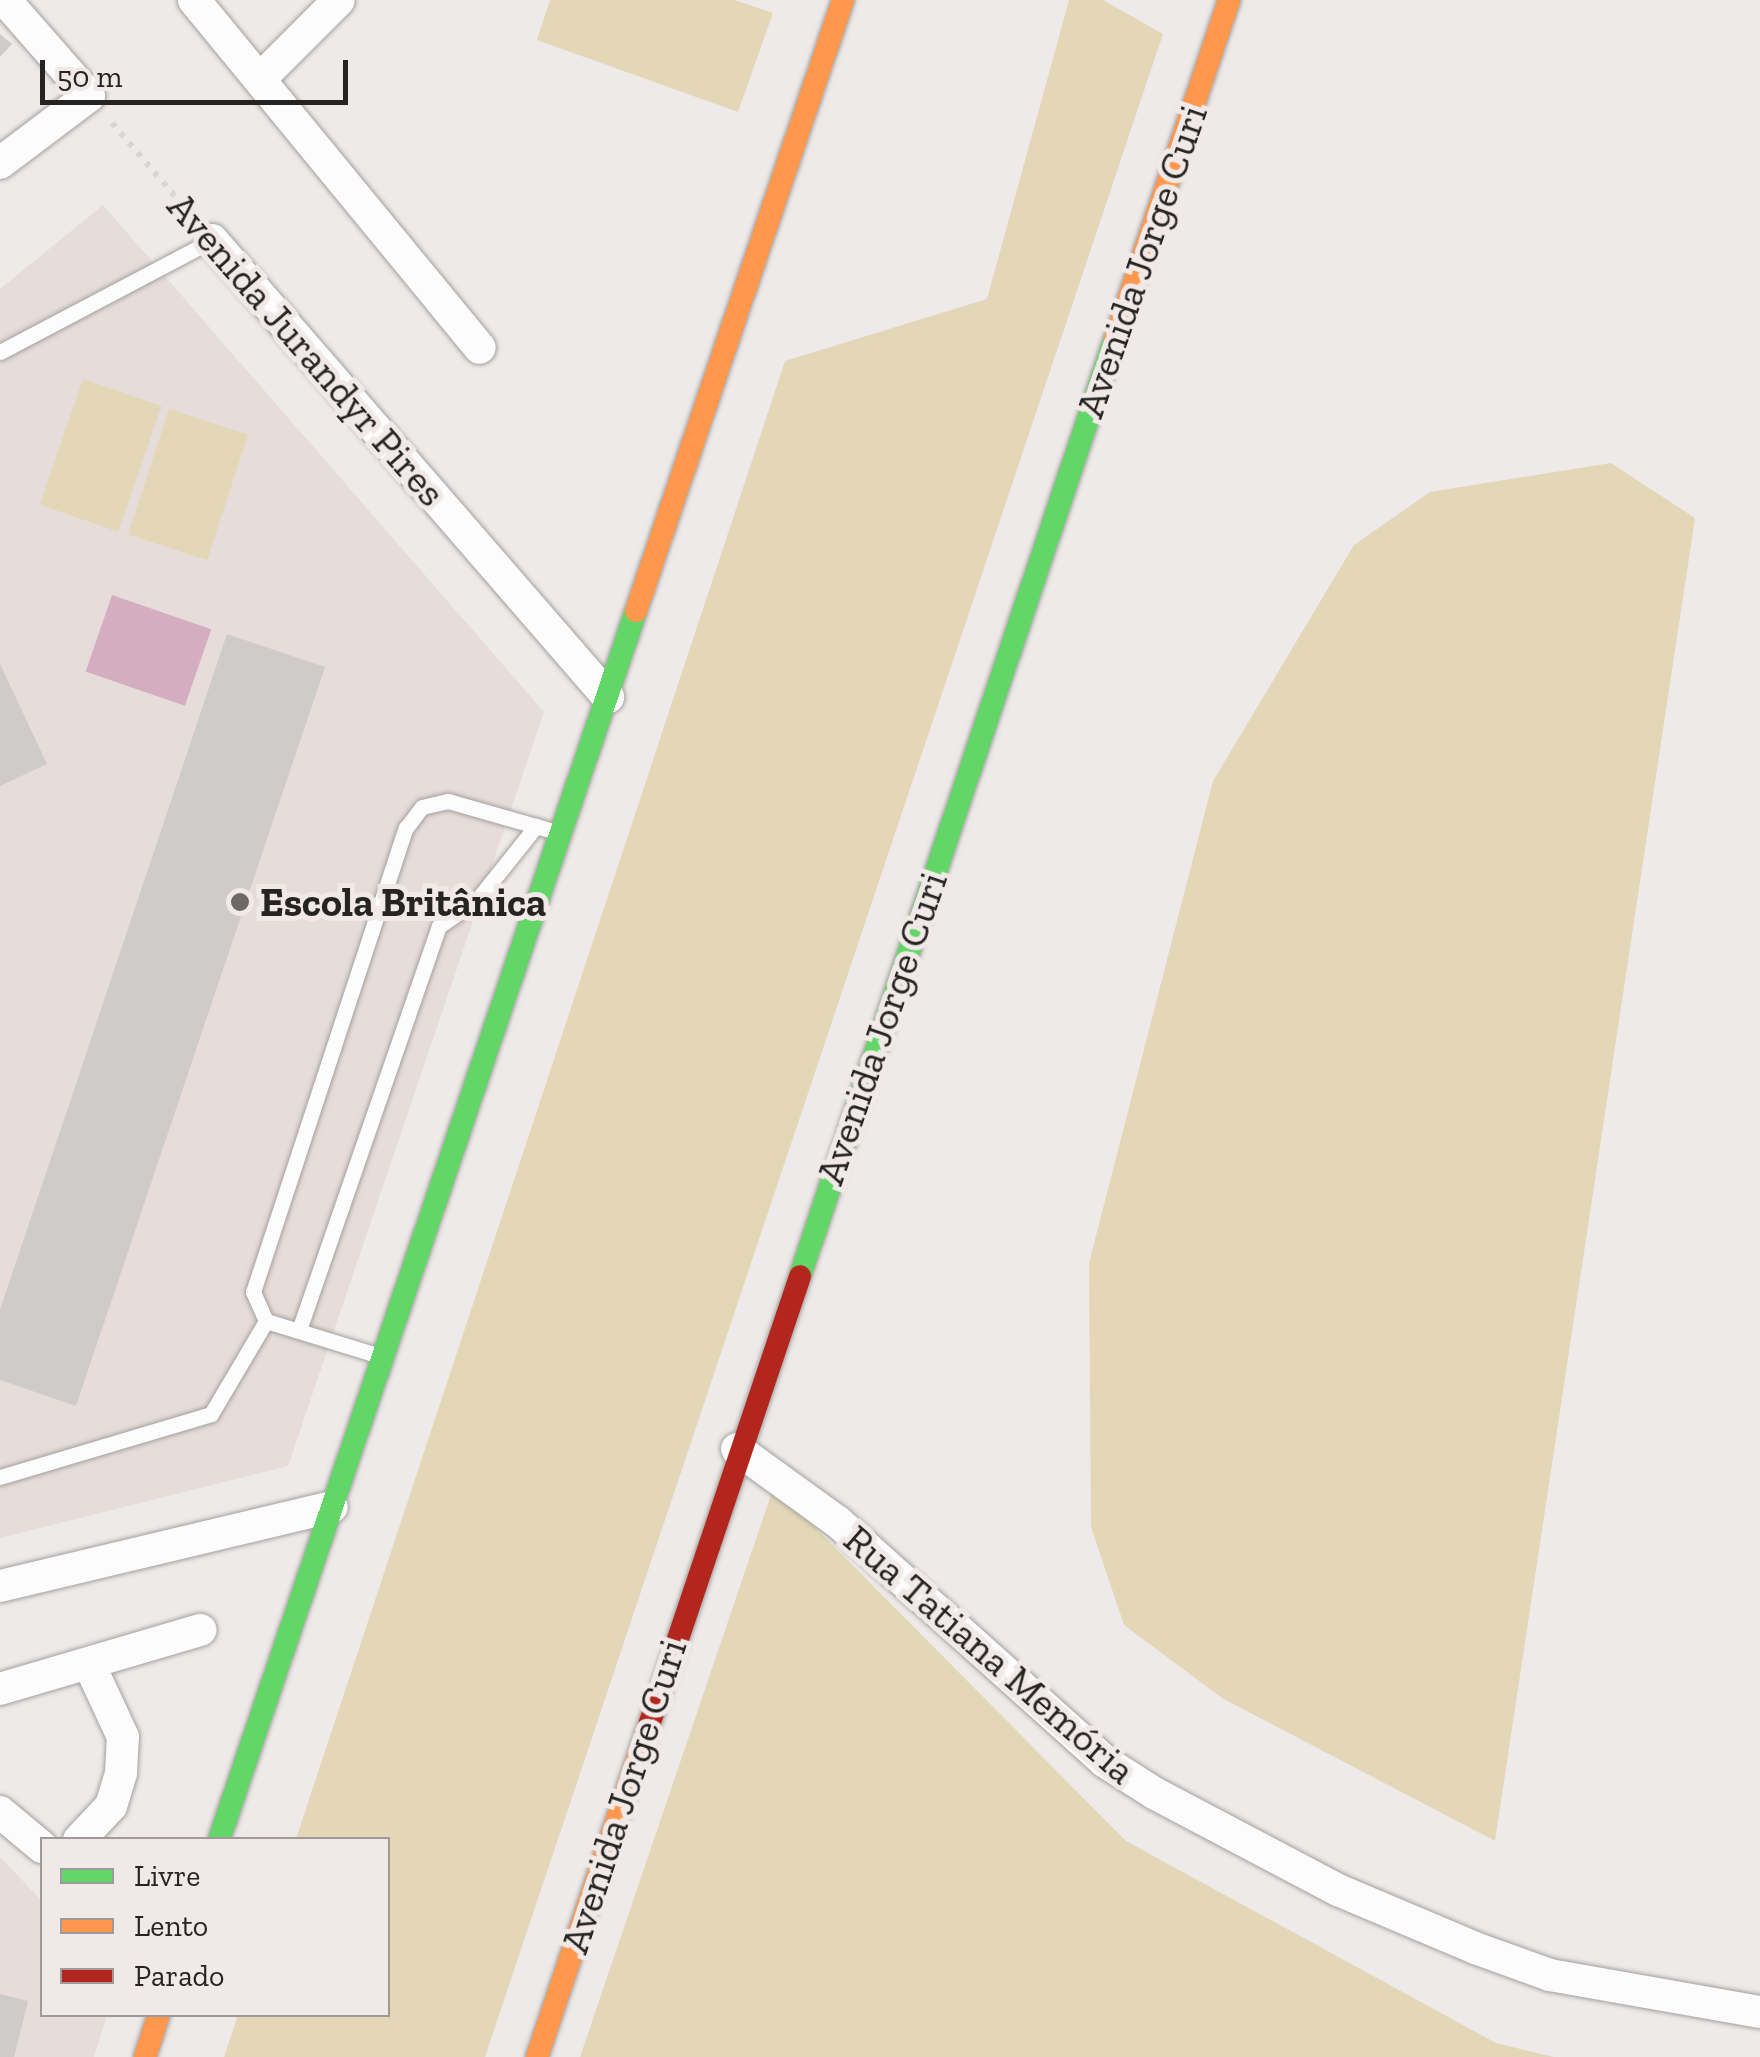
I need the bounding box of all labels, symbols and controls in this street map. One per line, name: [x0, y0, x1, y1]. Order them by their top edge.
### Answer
scale bar: [45, 40, 352, 102]
text: 50 m: [57, 59, 122, 95]
street label: Avenida Jorge Curi: [1065, 98, 1217, 424]
street label: Avenida Jurandyr Pires: [157, 182, 457, 516]
street label: Avenida Jorge Curi: [805, 865, 957, 1191]
place label: Escola Britânica: [260, 878, 546, 926]
marker: Escola Britânica: [229, 891, 251, 913]
street label: Rua Tatiana Memória: [834, 1514, 1146, 1794]
street label: Avenida Jorge Curi: [550, 1633, 696, 1959]
legend: [40, 1837, 390, 2017]
text: Livre: [134, 1858, 200, 1894]
text: Lento: [134, 1908, 208, 1944]
text: Parado: [134, 1958, 224, 1994]

